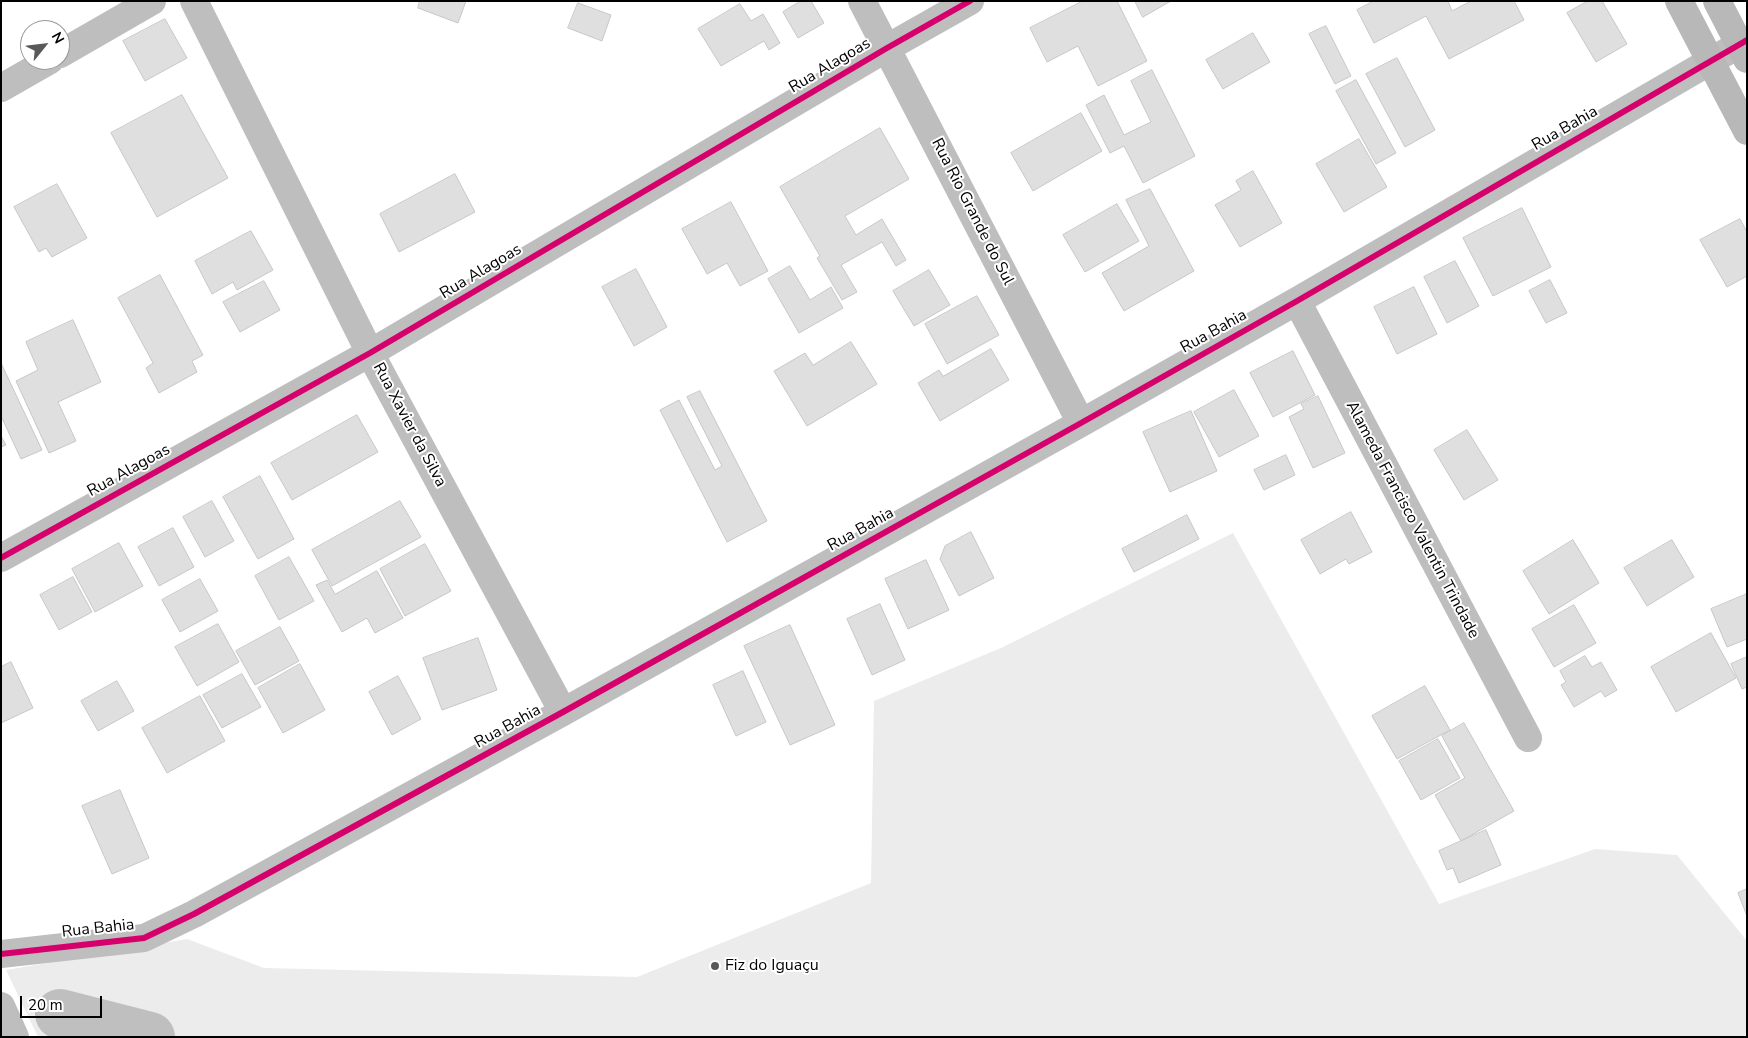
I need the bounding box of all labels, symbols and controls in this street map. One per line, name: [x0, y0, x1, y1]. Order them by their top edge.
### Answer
north arrow: [20, 20, 70, 70]
text: N: [47, 29, 69, 47]
street label: Rua Alagoas: [786, 34, 874, 98]
street label: Rua Bahia: [1529, 102, 1601, 156]
street label: Rua Rio Grande do Sul: [927, 135, 1017, 289]
street label: Rua Alagoas: [437, 240, 525, 304]
street label: Rua Bahia: [1177, 306, 1251, 358]
street label: Rua Xavier da Silva: [368, 360, 450, 490]
street label: Alameda Francisco Valentin Trindade: [1341, 398, 1483, 642]
street label: Rua Alagoas: [84, 440, 174, 502]
street label: Rua Bahia: [824, 504, 898, 556]
street label: Rua Bahia: [471, 701, 545, 753]
street label: Rua Bahia: [61, 916, 135, 942]
place label: Fiz do Iguaçu: [725, 956, 819, 976]
marker: Fiz do Iguaçu: [709, 960, 721, 972]
scale bar: [22, 986, 105, 1018]
text: 20 m: [28, 995, 63, 1015]

